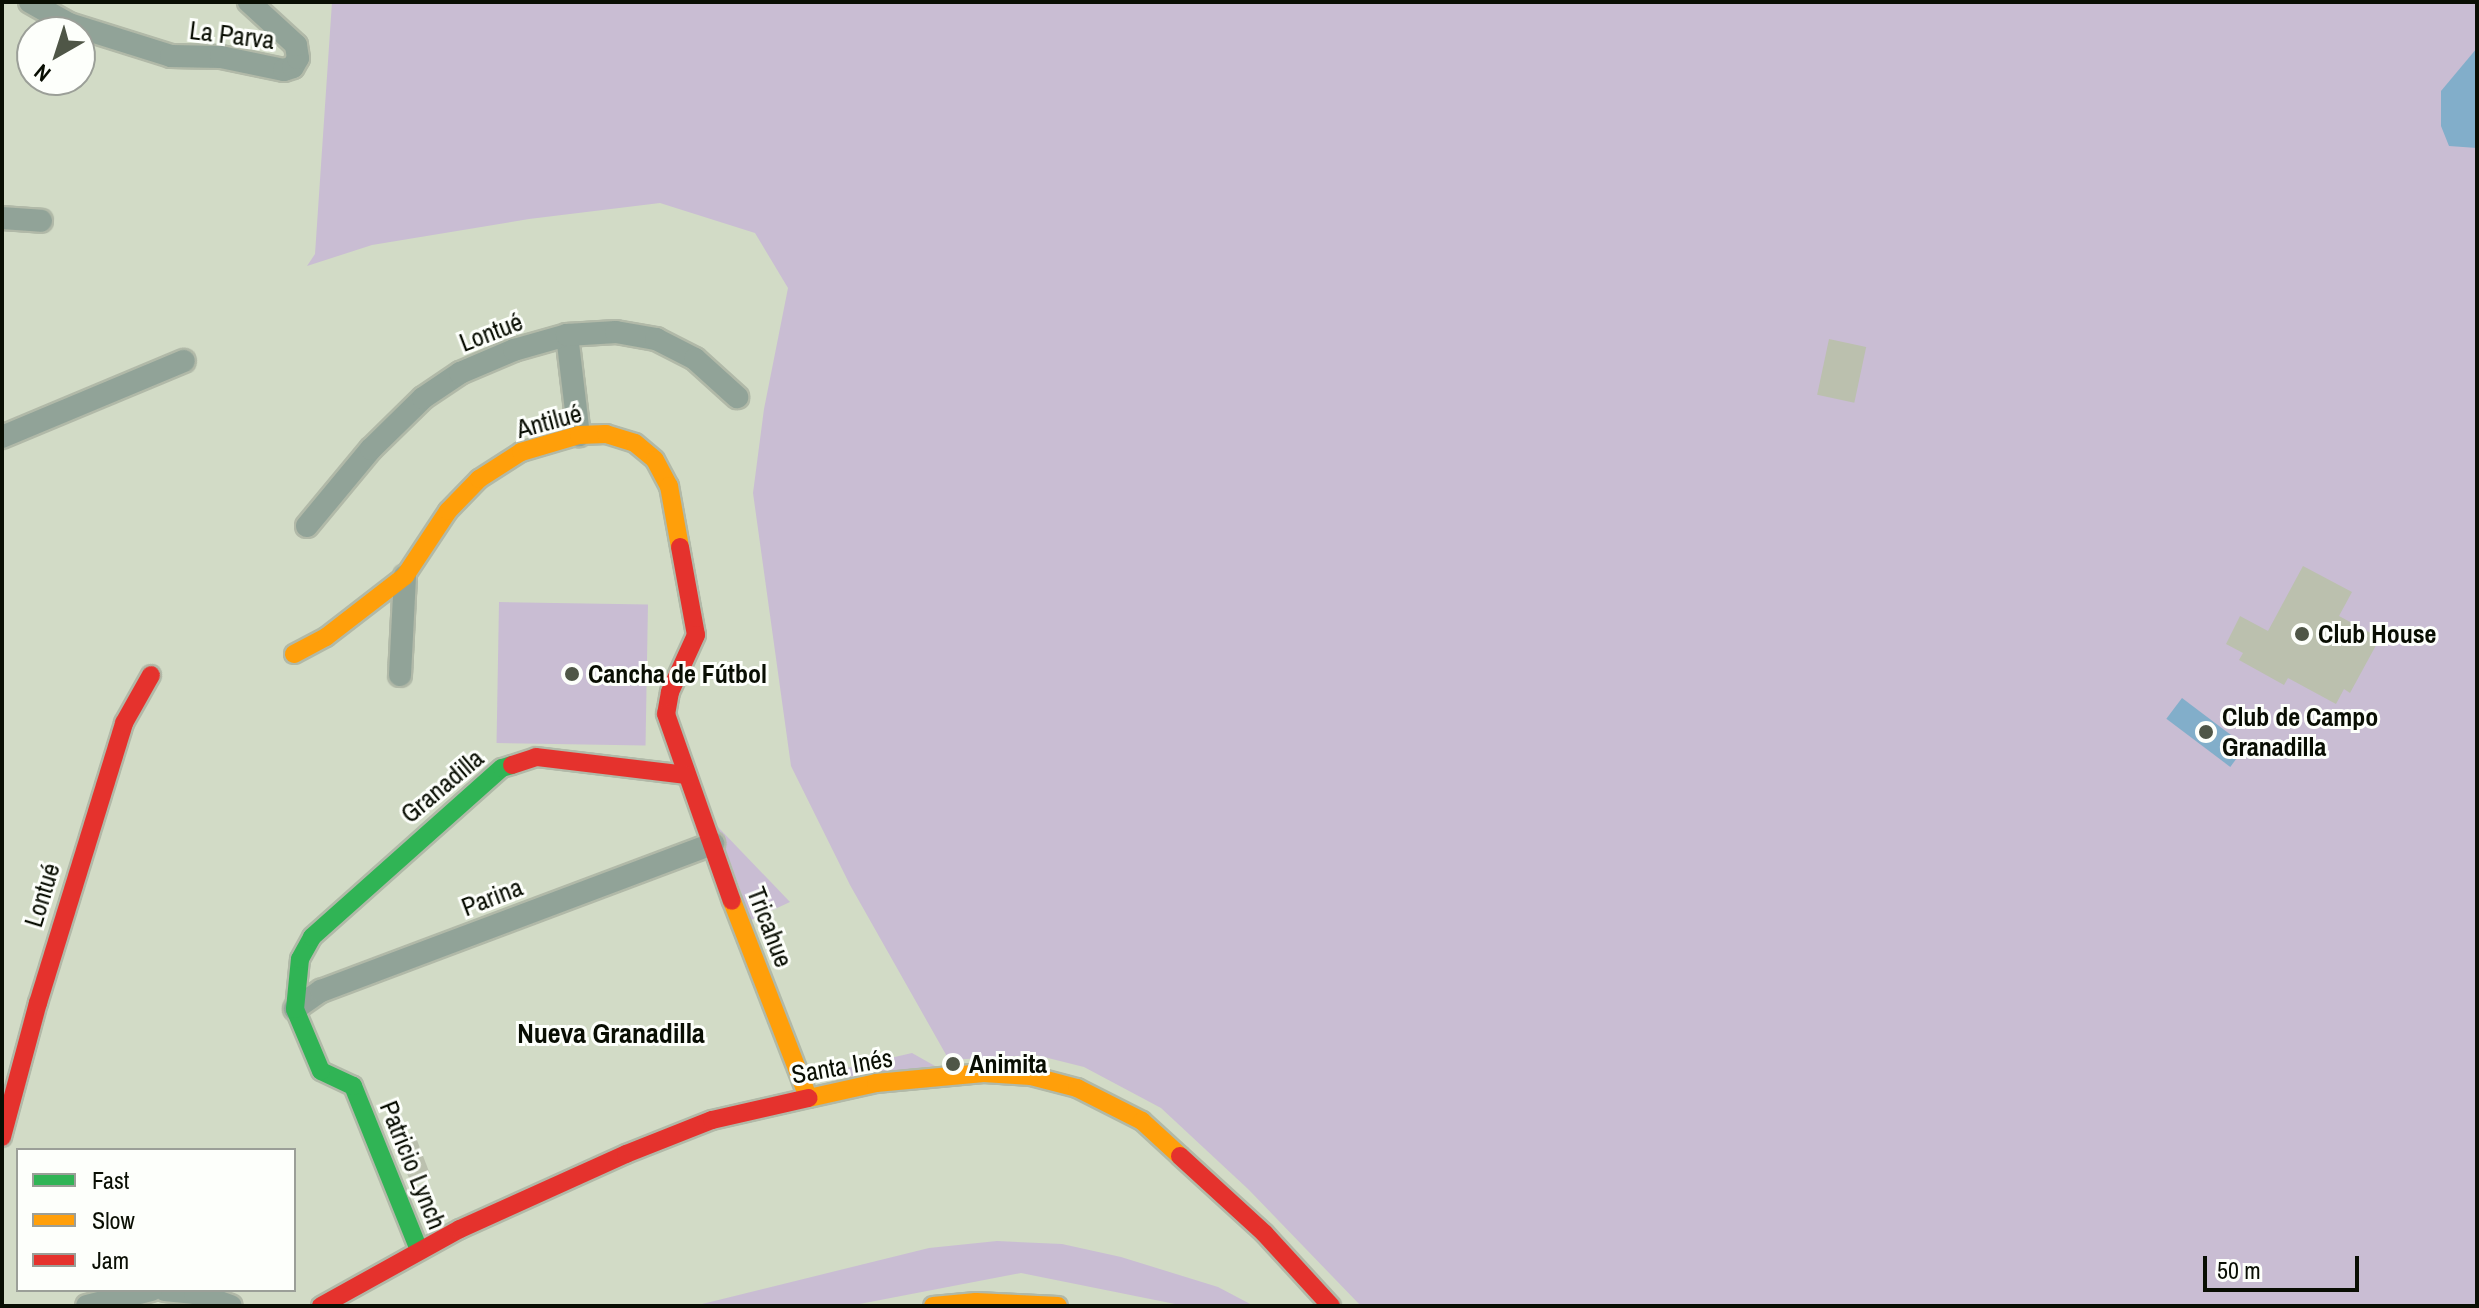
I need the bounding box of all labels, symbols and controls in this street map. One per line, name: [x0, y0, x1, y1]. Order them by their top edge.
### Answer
street label: La Parva: [188, 14, 276, 56]
north arrow: [16, 16, 96, 96]
text: N: [28, 57, 57, 89]
street label: Lontué: [455, 306, 527, 358]
street label: Antilué: [513, 397, 585, 445]
place label: Club House: [2318, 618, 2436, 650]
marker: Club House: [2293, 625, 2311, 643]
place label: Cancha de Fútbol: [588, 658, 767, 690]
marker: Cancha de Fútbol: [563, 665, 581, 683]
place label: Club de Campo Granadilla: [2222, 701, 2378, 762]
marker: Club de Campo Granadilla: [2197, 723, 2215, 741]
street label: Granadilla: [394, 742, 490, 830]
street label: Lontué: [18, 859, 66, 931]
street label: Parina: [457, 871, 527, 923]
street label: Tricahue: [741, 882, 799, 972]
district label: Nueva Granadilla: [517, 1016, 705, 1050]
street label: Santa Inés: [789, 1042, 895, 1090]
place label: Animita: [969, 1048, 1047, 1080]
marker: Animita: [944, 1055, 962, 1073]
street label: Patricio Lynch: [373, 1096, 453, 1234]
legend: [16, 1148, 296, 1292]
text: Fast: [92, 1164, 129, 1196]
text: Slow: [92, 1204, 135, 1236]
scale bar: [2207, 1240, 2363, 1290]
text: Jam: [92, 1244, 129, 1276]
text: 50 m: [2217, 1254, 2261, 1286]

